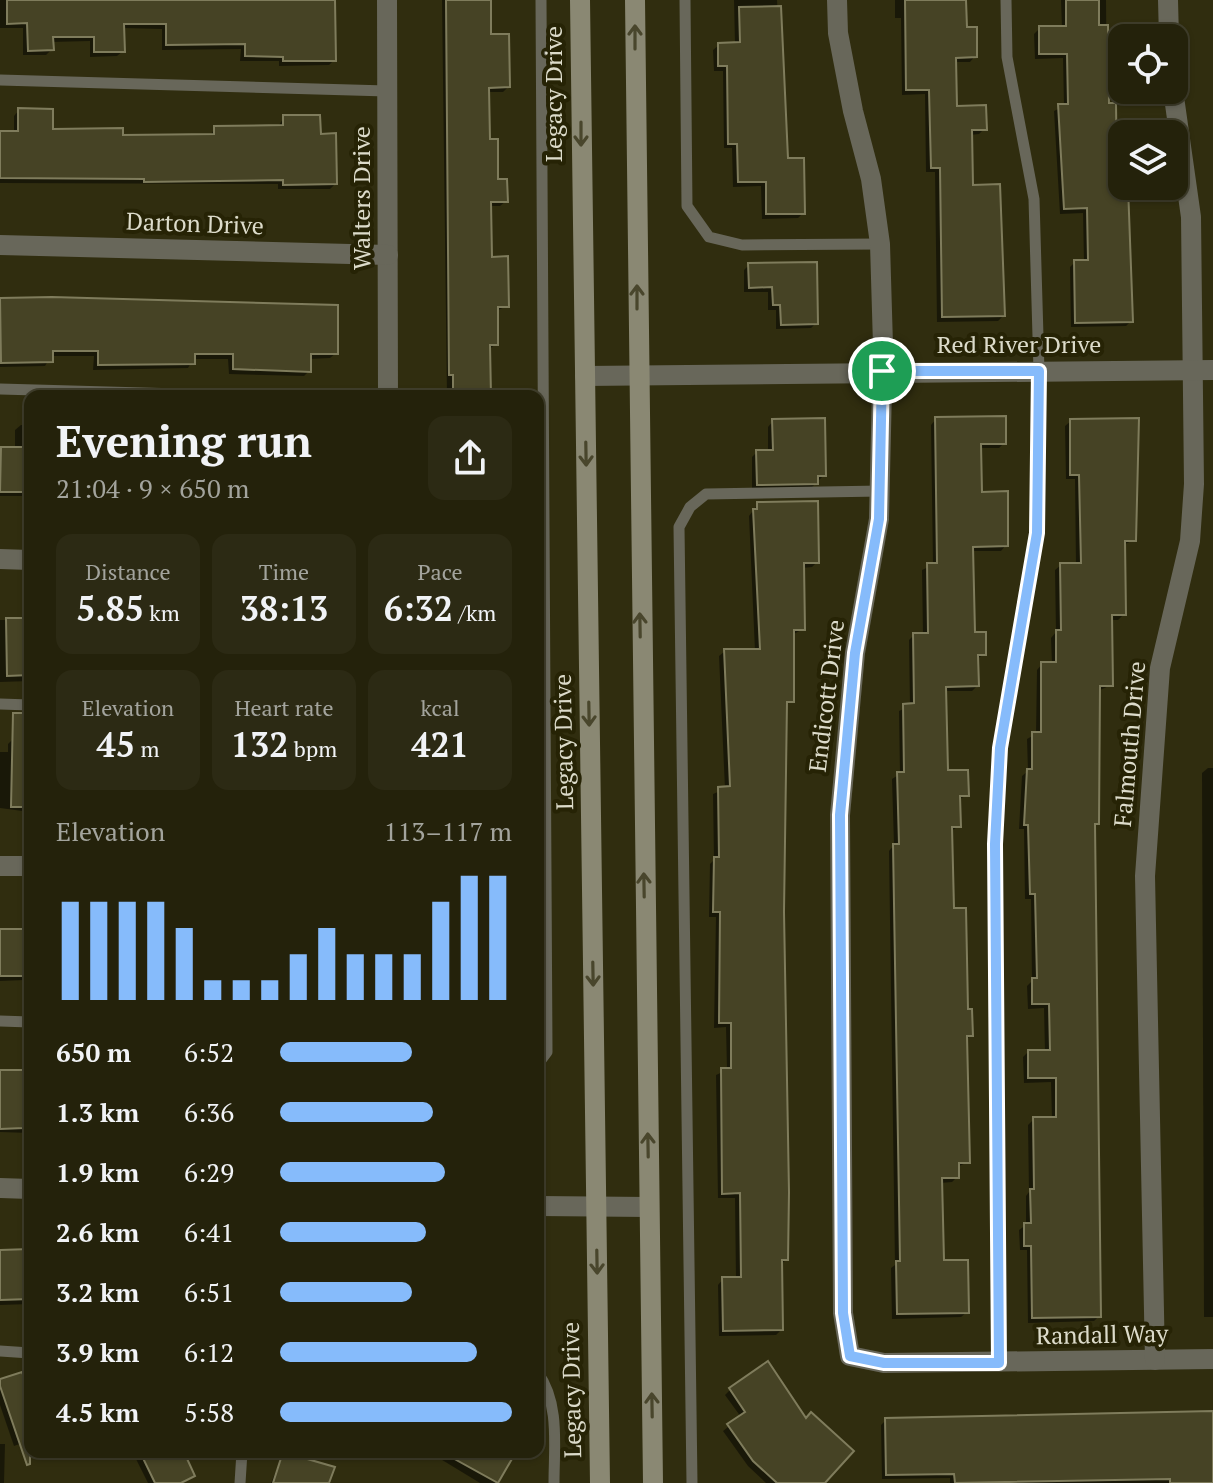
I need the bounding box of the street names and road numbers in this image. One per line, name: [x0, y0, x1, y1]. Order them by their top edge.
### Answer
street label: Legacy Drive: [537, 26, 569, 162]
street label: Walters Drive: [345, 126, 377, 270]
street label: Darton Drive: [126, 205, 264, 241]
street label: Red River Drive: [937, 328, 1101, 360]
street label: Endicott Drive: [801, 618, 851, 774]
street label: Falmouth Drive: [1106, 660, 1152, 828]
street label: Legacy Drive: [546, 674, 580, 810]
street label: Randall Way: [1035, 1317, 1169, 1351]
street label: Legacy Drive: [554, 1322, 588, 1458]

